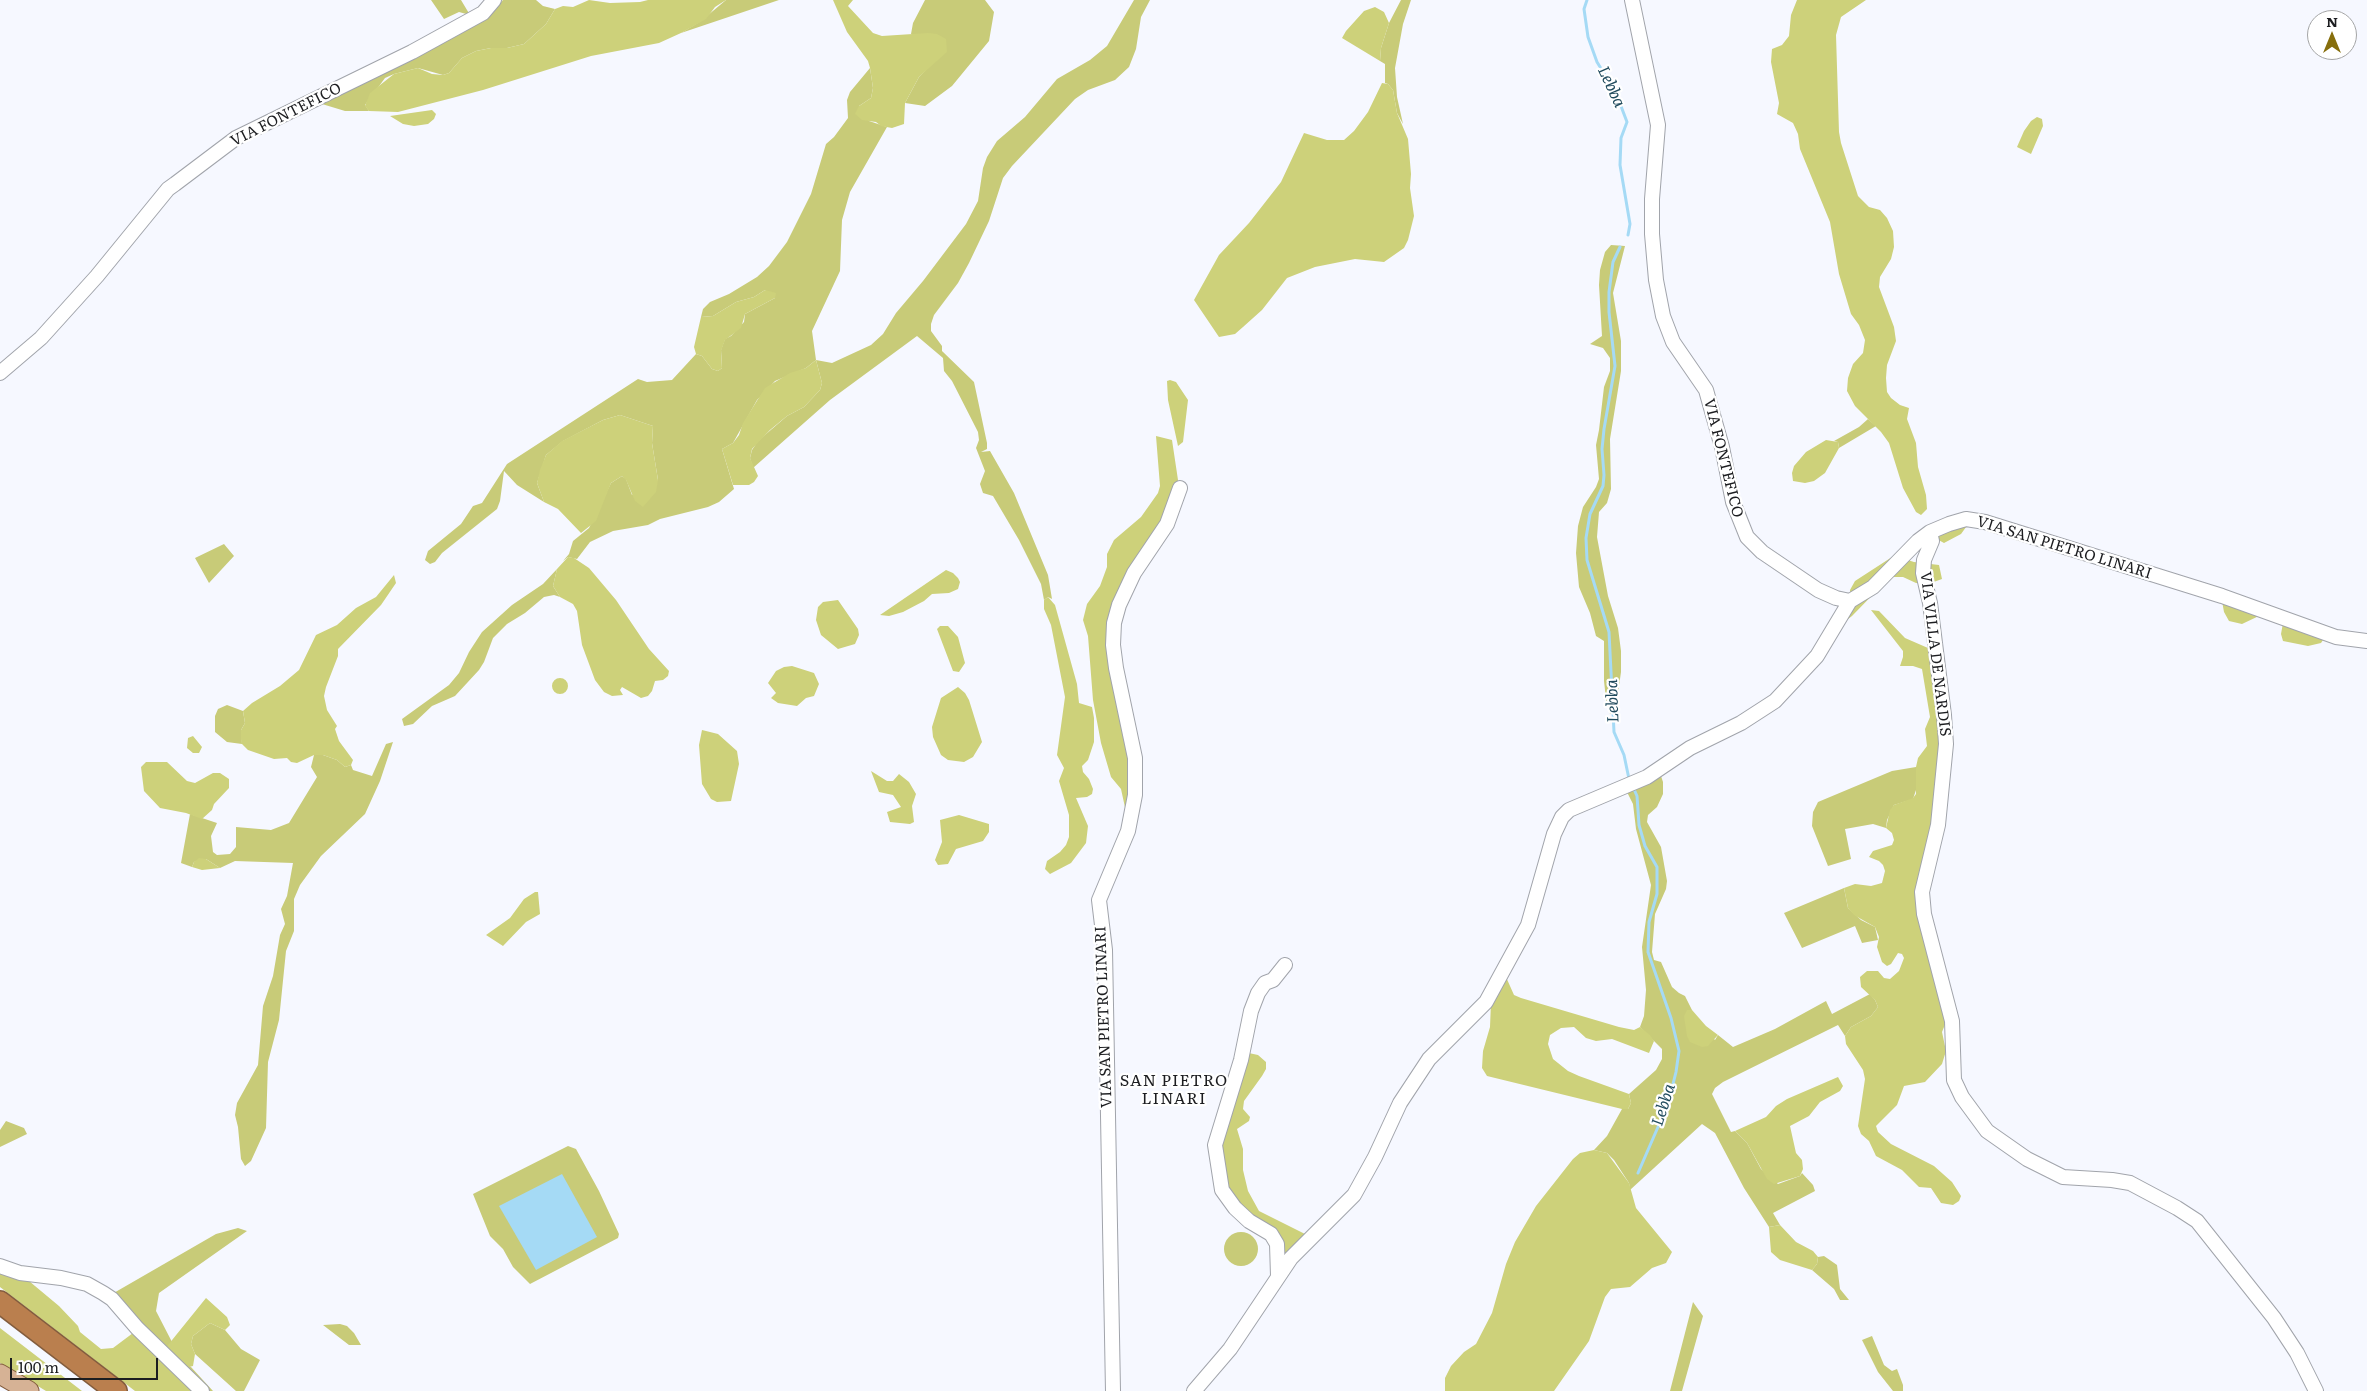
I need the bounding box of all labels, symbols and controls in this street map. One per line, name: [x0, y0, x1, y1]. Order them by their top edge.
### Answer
north arrow: [2307, 10, 2357, 60]
text: N: [2326, 11, 2338, 31]
water label: Lebba: [1593, 63, 1629, 111]
street label: VIA FONTEFICO: [228, 79, 344, 151]
street label: VIA FONTEFICO: [1700, 397, 1746, 519]
street label: VIA SAN PIETRO LINARI: [1974, 513, 2154, 583]
street label: VIA VILLA DE NARDIS: [1916, 571, 1954, 737]
water label: Lebba: [1603, 679, 1623, 723]
street label: VIA SAN PIETRO LINARI: [1092, 926, 1116, 1108]
district label: SAN PIETRO LINARI: [1119, 1071, 1229, 1109]
water label: Lebba: [1648, 1081, 1680, 1129]
scale bar: [12, 1348, 160, 1380]
text: 100 m: [18, 1355, 59, 1378]

